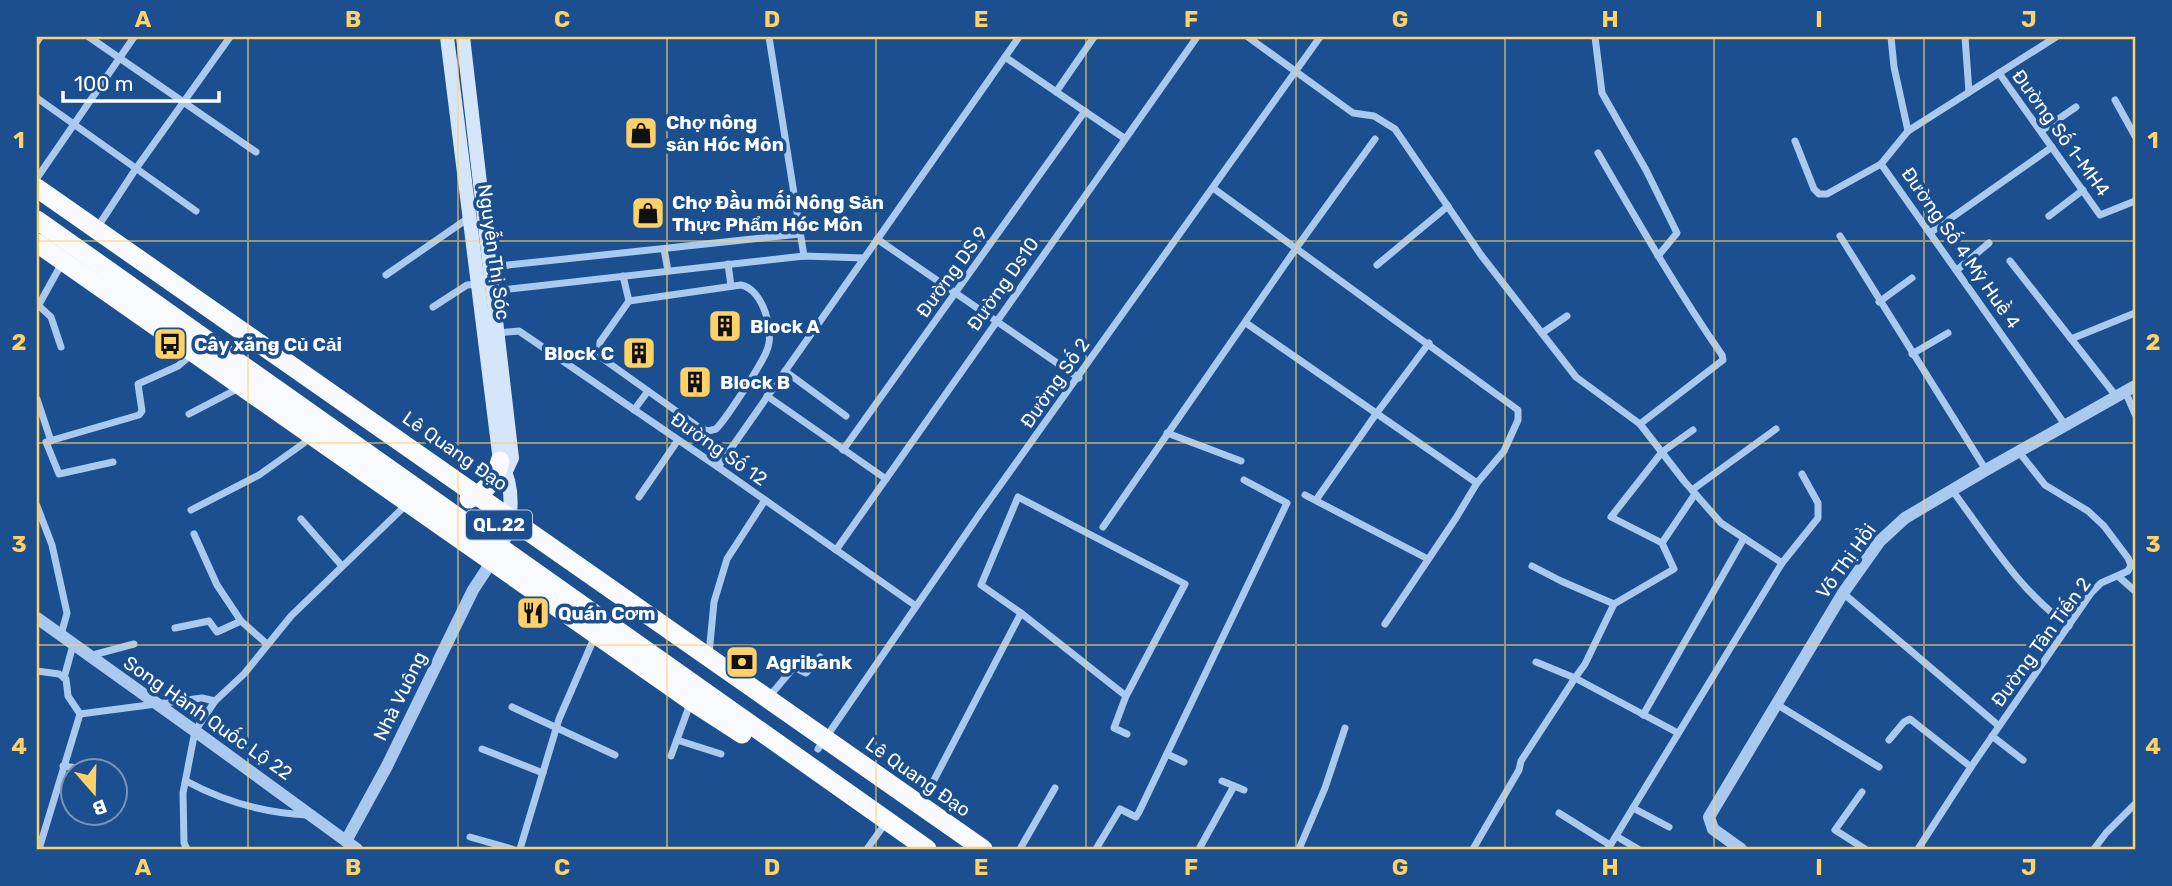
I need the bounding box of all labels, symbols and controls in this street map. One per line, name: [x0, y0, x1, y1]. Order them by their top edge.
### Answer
text: A: [135, 5, 152, 33]
text: B: [345, 5, 361, 33]
text: C: [554, 5, 570, 33]
text: D: [764, 5, 780, 33]
text: E: [974, 5, 988, 33]
text: F: [1184, 5, 1198, 33]
text: G: [1392, 5, 1408, 33]
text: H: [1601, 5, 1619, 33]
text: I: [1815, 5, 1823, 33]
text: J: [2021, 5, 2037, 33]
scale bar: [63, 60, 219, 104]
street label: Đường Số 1-MH4: [2007, 65, 2115, 201]
text: 100 m: [74, 71, 133, 96]
place label: Chợ nông sản Hóc Môn: [666, 111, 784, 156]
shop icon: Chợ nông sản Hóc Môn: [622, 114, 660, 152]
text: 1: [13, 126, 25, 154]
text: 1: [2147, 126, 2159, 154]
street label: Đường Số 4 Mỹ Huề 4: [1897, 163, 2026, 333]
street label: Nguyễn Thị Sóc: [473, 183, 515, 321]
place label: Chợ Đầu mối Nông Sản Thực Phẩm Hóc Môn: [672, 190, 884, 236]
shop icon: Chợ Đầu mối Nông Sản Thực Phẩm Hóc Môn: [629, 194, 667, 232]
street label: Đường DS 9: [911, 222, 993, 322]
street label: Đường Ds10: [962, 233, 1044, 335]
building icon: Block A: [706, 307, 744, 345]
place label: Block A: [750, 315, 820, 338]
bus stop icon: Cây xăng Củ Cải: [151, 325, 189, 363]
text: 2: [12, 328, 26, 356]
text: 2: [2146, 328, 2160, 356]
place label: Cây xăng Củ Cải: [194, 333, 342, 356]
building icon: Block C: [620, 334, 658, 372]
street label: Đường Số 2: [1016, 334, 1094, 432]
place label: Block C: [544, 342, 614, 365]
building icon: Block B: [676, 363, 714, 401]
place label: Block B: [720, 371, 790, 394]
street label: Lê Quang Đạo: [398, 406, 512, 496]
street label: Đường Số 12: [666, 407, 772, 491]
road number: QL.22: [466, 510, 532, 540]
street label: Võ Thị Hồi: [1811, 519, 1881, 603]
text: 3: [11, 530, 27, 558]
text: 3: [2145, 530, 2161, 558]
street label: Đường Tân Tiến 2: [1986, 573, 2096, 711]
restaurant icon: Quán Cơm: [514, 594, 552, 632]
place label: Quán Cơm: [558, 602, 655, 625]
bank icon: Agribank: [723, 643, 761, 681]
street label: Nhà Vuông: [369, 648, 431, 744]
street label: Song Hành Quốc Lộ 22: [119, 651, 297, 785]
place label: Agribank: [766, 651, 852, 674]
text: 4: [11, 732, 27, 760]
street label: Lê Quang Đạo: [861, 732, 975, 822]
text: 4: [2145, 732, 2161, 760]
north arrow: [60, 756, 130, 826]
text: B: [89, 794, 110, 821]
text: A: [135, 853, 152, 881]
text: B: [345, 853, 361, 881]
text: C: [554, 853, 570, 881]
text: D: [764, 853, 780, 881]
text: E: [974, 853, 988, 881]
text: F: [1184, 853, 1198, 881]
text: G: [1392, 853, 1408, 881]
text: H: [1601, 853, 1619, 881]
text: I: [1815, 853, 1823, 881]
text: J: [2021, 853, 2037, 881]

